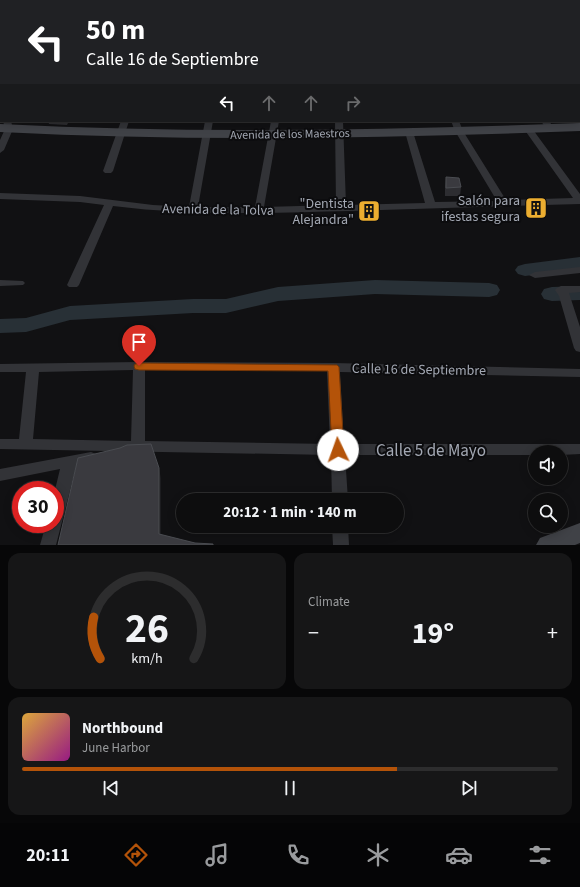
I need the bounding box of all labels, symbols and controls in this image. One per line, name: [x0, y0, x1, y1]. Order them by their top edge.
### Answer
text: 50 m: [86, 10, 145, 50]
icon: left: [20, 16, 72, 68]
text: Calle 16 de Septiembre: [86, 47, 259, 72]
icon: left: [216, 92, 238, 114]
icon: ahead: [258, 92, 280, 114]
icon: ahead: [300, 92, 322, 114]
icon: right: [342, 92, 364, 114]
street label: Avenida de los Maestros: [230, 125, 350, 144]
place label: Salón para ifestas segura: [441, 191, 520, 227]
place label: "Dentista Alejandra": [292, 194, 354, 230]
building icon: Salón para ifestas segura: [523, 195, 549, 221]
building icon: "Dentista Alejandra": [356, 198, 382, 224]
street label: Avenida de la Tolva: [162, 199, 274, 221]
pin: [122, 325, 156, 366]
icon: arrive: [128, 331, 150, 353]
street label: Calle 16 de Septiembre: [352, 359, 486, 381]
position arrow: [317, 429, 359, 471]
street label: Calle 5 de Mayo: [376, 439, 486, 463]
map controls: [528, 445, 568, 533]
button: sound: [528, 445, 568, 485]
speed limit sign: 30: [12, 481, 64, 533]
button: search: [528, 493, 568, 533]
text: 20:12 · 1 min · 140 m: [223, 502, 357, 523]
text: Climate: [308, 593, 350, 611]
text: 26: [125, 599, 169, 659]
text: 19°: [412, 612, 454, 655]
text: −: [308, 617, 319, 649]
text: +: [547, 617, 558, 649]
text: km/h: [131, 648, 163, 669]
text: Northbound: [82, 718, 163, 739]
text: June Harbor: [82, 739, 150, 757]
icon: previous: [100, 777, 122, 799]
icon: pause: [279, 777, 301, 799]
icon: next: [458, 777, 480, 799]
icon: directions: [122, 841, 150, 869]
icon: music: [203, 841, 231, 869]
icon: phone: [284, 841, 312, 869]
icon: climate: [364, 841, 392, 869]
icon: car: [445, 841, 473, 869]
icon: filters: [526, 841, 554, 869]
text: 20:11: [26, 843, 70, 868]

